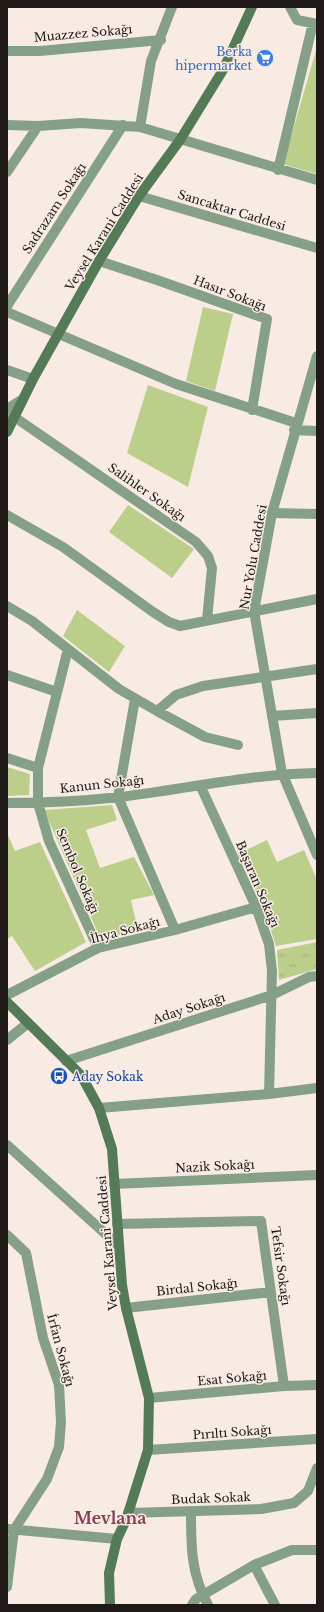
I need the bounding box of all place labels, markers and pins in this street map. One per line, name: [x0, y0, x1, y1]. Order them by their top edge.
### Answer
place label: Berka hipermarket: [175, 44, 252, 73]
supermarket icon: Berka hipermarket: [255, 48, 275, 68]
bus stop icon: Aday Sokak: [49, 1066, 69, 1086]
place label: Aday Sokak: [71, 1069, 144, 1084]

